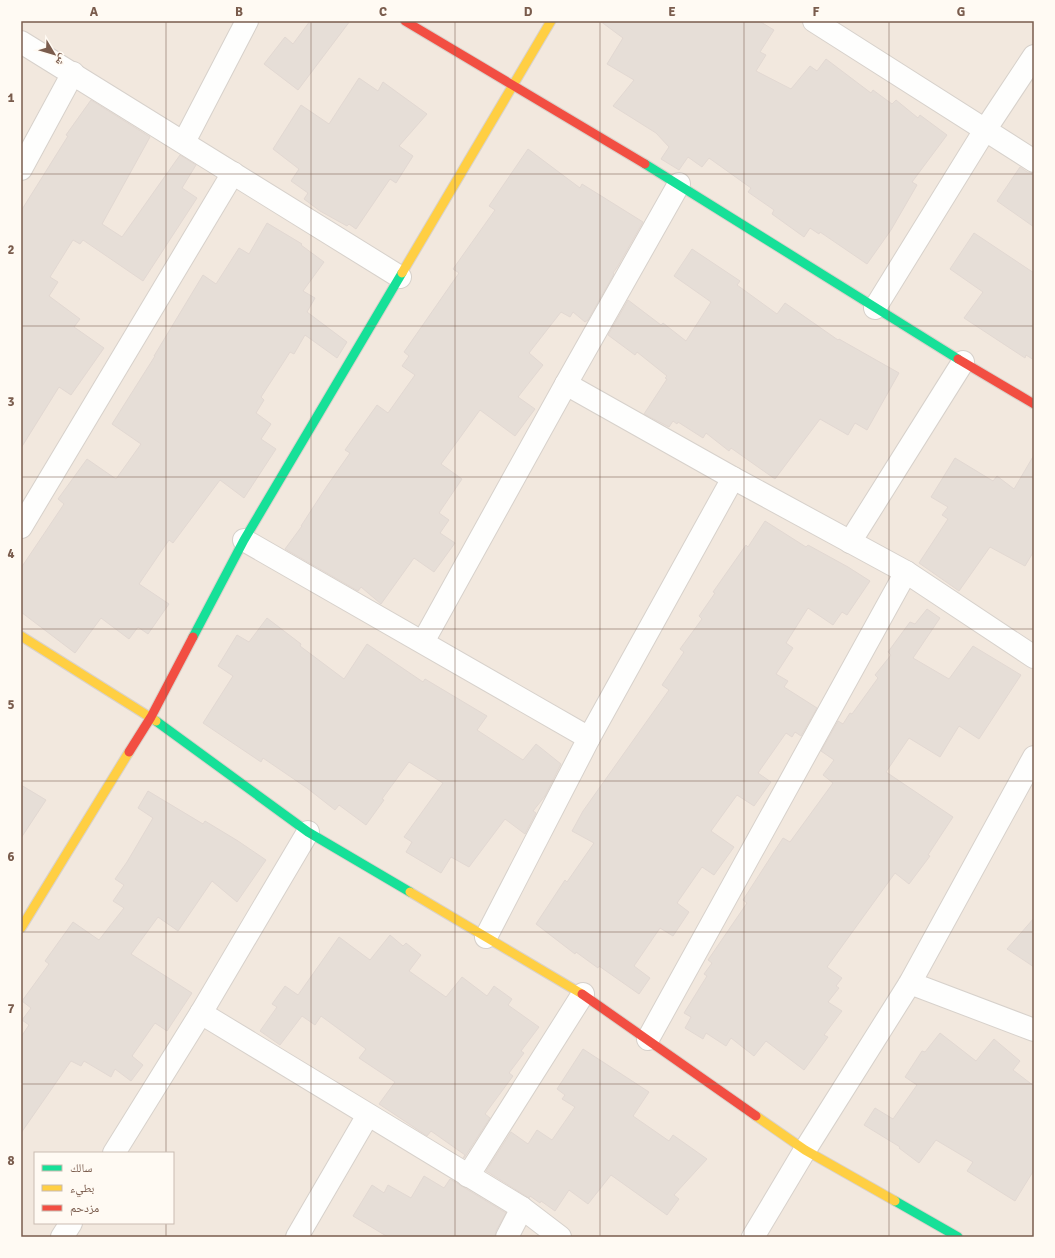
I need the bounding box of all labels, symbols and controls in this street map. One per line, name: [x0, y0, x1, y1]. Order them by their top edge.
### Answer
text: A: [90, 4, 99, 20]
text: B: [235, 4, 243, 20]
text: C: [379, 4, 387, 20]
text: D: [524, 4, 533, 20]
text: E: [668, 4, 676, 20]
text: F: [813, 4, 820, 20]
text: G: [957, 4, 965, 20]
north arrow: [34, 34, 74, 74]
text: ش: [52, 51, 70, 69]
text: 1: [7, 90, 15, 106]
text: 2: [7, 242, 15, 258]
text: 3: [7, 394, 15, 410]
text: 4: [7, 546, 15, 562]
text: 5: [7, 697, 15, 713]
text: 6: [7, 849, 15, 865]
text: 7: [7, 1001, 15, 1017]
legend: [34, 1152, 174, 1224]
text: 8: [7, 1153, 15, 1169]
text: سالك: [70, 1161, 92, 1176]
text: بطيء: [70, 1181, 94, 1198]
text: مزدحم: [70, 1201, 99, 1216]

